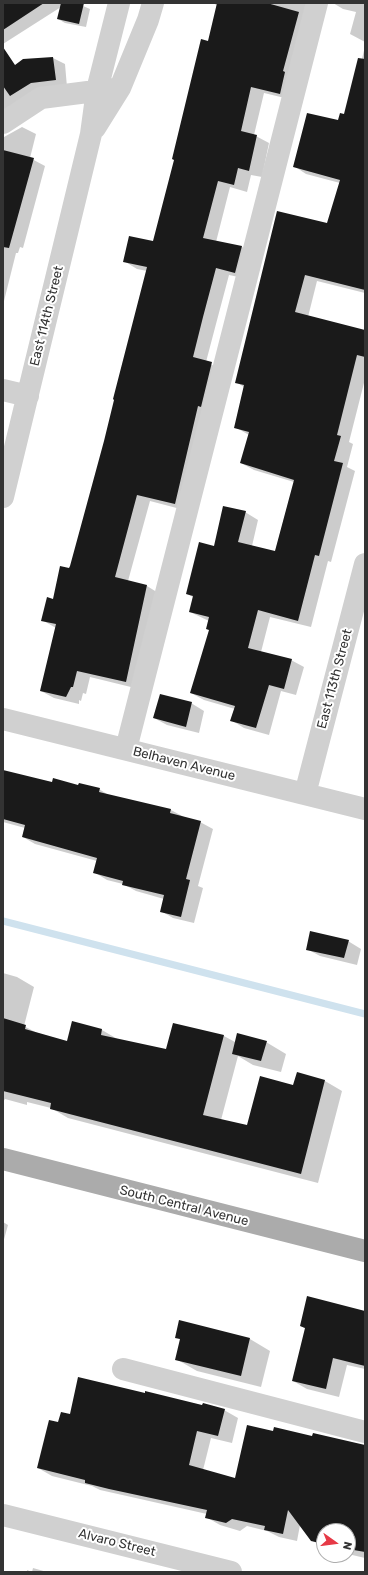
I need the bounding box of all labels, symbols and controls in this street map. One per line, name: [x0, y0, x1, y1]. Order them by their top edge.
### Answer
street label: East 114th Street: [27, 264, 67, 368]
street label: East 113th Street: [314, 627, 356, 731]
street label: Belhaven Avenue: [131, 744, 237, 784]
street label: South Central Avenue: [118, 1182, 250, 1230]
north arrow: [316, 1523, 356, 1563]
street label: Alvaro Street: [77, 1526, 157, 1560]
text: N: [340, 1540, 354, 1551]

